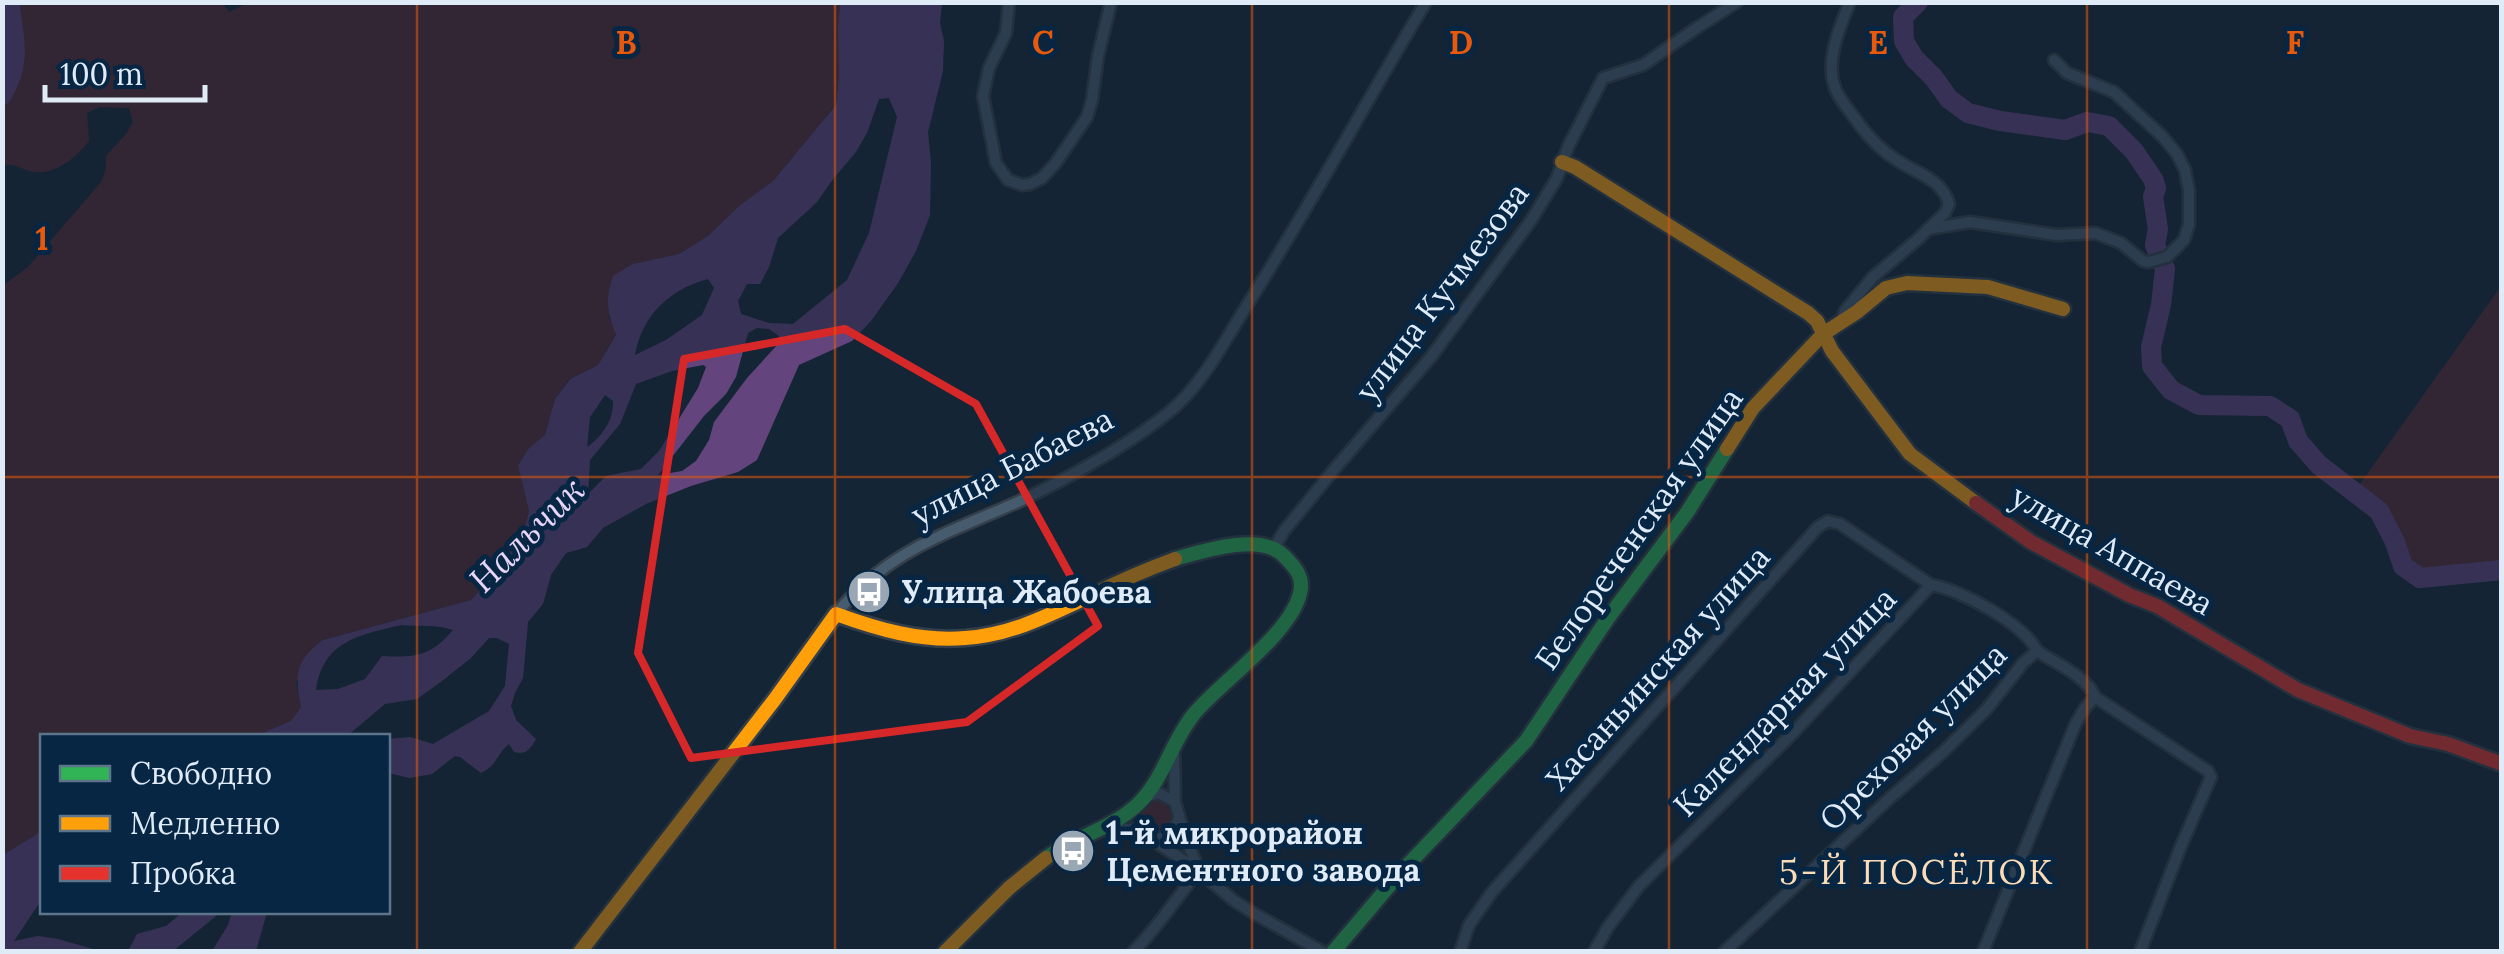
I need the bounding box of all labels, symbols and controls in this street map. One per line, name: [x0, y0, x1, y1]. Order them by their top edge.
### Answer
text: B: [615, 22, 637, 63]
text: C: [1032, 22, 1054, 63]
text: D: [1449, 22, 1473, 63]
text: E: [1868, 22, 1888, 63]
text: F: [2286, 22, 2304, 63]
scale bar: [45, 40, 205, 102]
text: 100 m: [60, 55, 143, 93]
street label: улица Кучмезова: [1346, 174, 1537, 409]
text: 1: [36, 218, 49, 259]
street label: Белореченская улица: [1526, 380, 1751, 678]
street label: улица Бабаева: [904, 398, 1120, 535]
water label: Нальчик: [460, 468, 594, 602]
street label: улица Аппаева: [2004, 475, 2221, 624]
street label: Хасаньинская улица: [1537, 537, 1778, 799]
bus stop icon: Улица Жабоева: [846, 569, 892, 615]
place label: Улица Жабоева: [902, 571, 1151, 612]
street label: Календарная улица: [1665, 578, 1905, 825]
street label: Ореховая улица: [1810, 634, 2015, 839]
legend: [40, 734, 390, 914]
text: Свободно: [130, 754, 272, 792]
text: Медленно: [130, 804, 280, 842]
place label: 1-й микрорайон Цементного завода: [1106, 812, 1421, 890]
bus stop icon: 1-й микрорайон Цементного завода: [1050, 828, 1096, 874]
district label: 5-Й ПОСЁЛОК: [1779, 849, 2055, 894]
text: Пробка: [130, 854, 236, 892]

